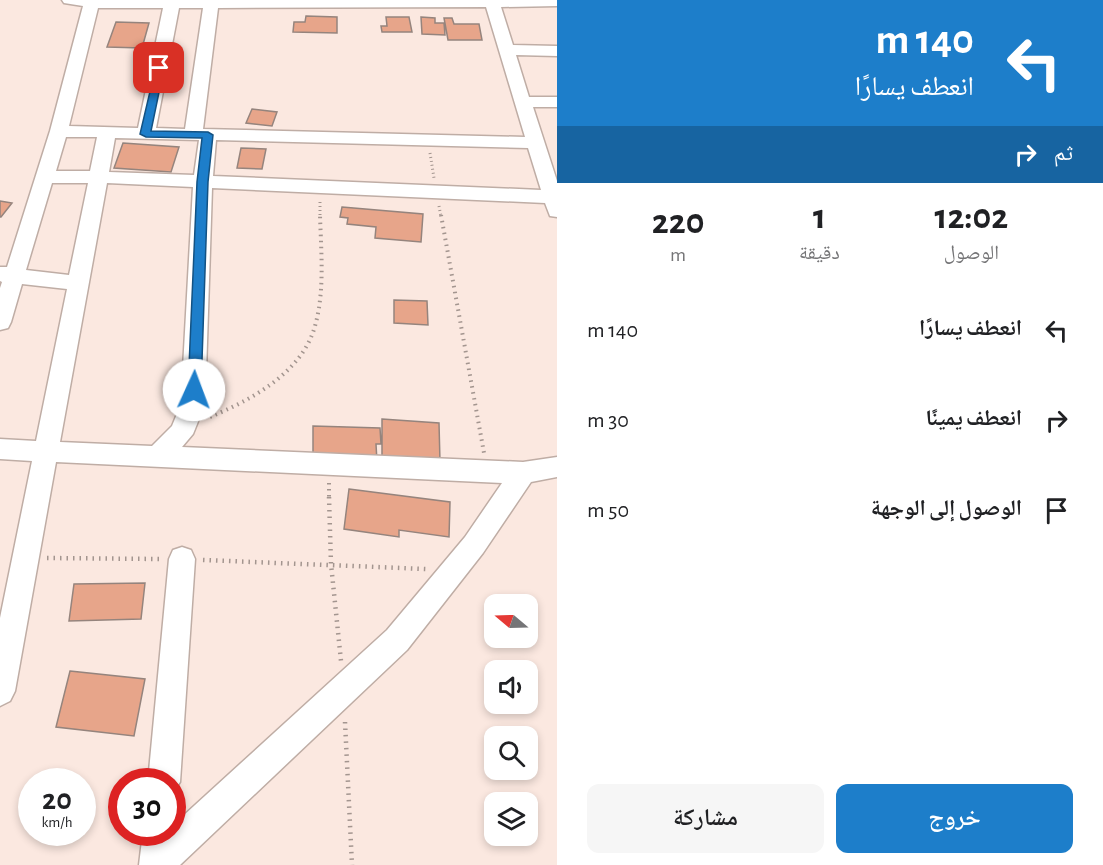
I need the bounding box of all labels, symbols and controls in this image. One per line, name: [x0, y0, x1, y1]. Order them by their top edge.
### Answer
text: 140 m: [876, 19, 974, 61]
icon: left: [995, 24, 1073, 102]
pin: [133, 42, 184, 93]
icon: arrive: [142, 51, 175, 84]
text: انعطف يسارًا: [855, 73, 974, 100]
icon: right: [1009, 138, 1042, 171]
text: ثم: [1054, 142, 1073, 164]
text: 1: [813, 199, 826, 235]
text: 12:02: [934, 199, 1008, 235]
text: 220: [652, 204, 704, 240]
text: دقيقة: [799, 243, 840, 263]
text: الوصول: [944, 243, 999, 263]
text: m: [670, 245, 686, 265]
icon: left: [1040, 314, 1073, 347]
text: انعطف يسارًا: [919, 317, 1022, 339]
text: 140 m: [587, 319, 638, 341]
position arrow: [162, 358, 226, 422]
icon: right: [1040, 404, 1073, 437]
text: انعطف يمينًا: [925, 407, 1022, 429]
text: 30 m: [587, 409, 629, 431]
icon: arrive: [1040, 494, 1073, 527]
text: الوصول إلى الوجهة: [871, 497, 1022, 519]
text: 50 m: [587, 499, 629, 521]
north arrow: [484, 594, 538, 648]
map controls: [484, 594, 538, 846]
button: sound: [484, 660, 538, 714]
button: search: [484, 726, 538, 780]
speed limit sign: 30: [108, 768, 186, 846]
button: مشاركة: [587, 784, 824, 853]
button: خروج: [836, 784, 1073, 853]
text: 20: [42, 785, 72, 815]
button: layers: [484, 792, 538, 846]
text: km/h: [42, 815, 72, 830]

